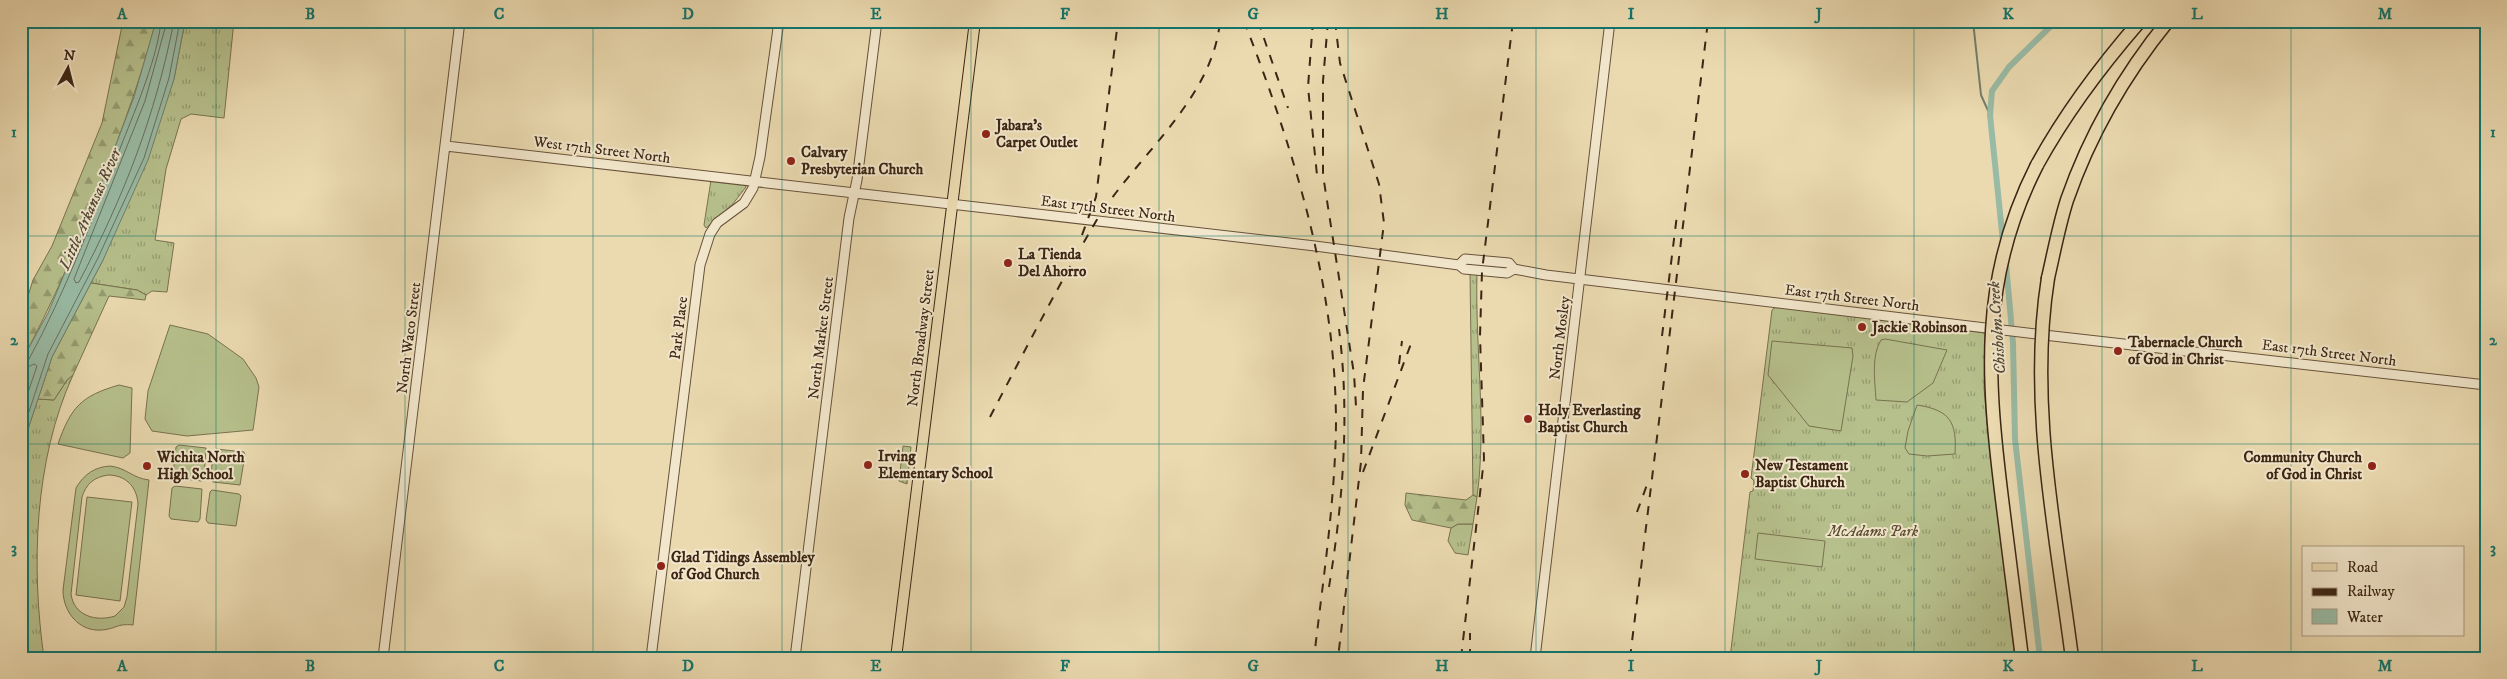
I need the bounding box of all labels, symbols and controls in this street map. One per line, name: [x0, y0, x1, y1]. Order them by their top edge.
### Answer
text: A: [116, 4, 128, 24]
text: B: [305, 4, 315, 24]
text: C: [494, 4, 504, 24]
text: D: [682, 4, 694, 24]
text: E: [870, 4, 882, 24]
text: F: [1060, 4, 1070, 24]
text: G: [1247, 4, 1259, 24]
text: H: [1435, 4, 1449, 24]
text: I: [1628, 4, 1635, 24]
text: J: [1814, 4, 1823, 24]
text: K: [2002, 4, 2014, 24]
text: L: [2191, 4, 2203, 24]
text: M: [2378, 4, 2393, 24]
north arrow: [42, 42, 92, 92]
text: N: [63, 46, 77, 66]
place label: Jabara's Carpet Outlet: [994, 116, 1078, 152]
text: 1: [11, 122, 17, 142]
text: 1: [2490, 122, 2496, 142]
marker: Jabara's Carpet Outlet: [980, 128, 992, 140]
street label: West 17th Street North: [531, 132, 672, 168]
place label: Calvary Presbyterian Church: [801, 143, 924, 179]
water label: Little Arkansas River: [54, 144, 126, 274]
marker: Calvary Presbyterian Church: [785, 155, 797, 167]
street label: East 17th Street North: [1040, 191, 1177, 227]
place label: La Tienda Del Ahorro: [1018, 245, 1087, 281]
marker: La Tienda Del Ahorro: [1002, 257, 1014, 269]
street label: North Broadway Street: [903, 268, 939, 408]
street label: North Market Street: [804, 275, 838, 400]
street label: East 17th Street North: [1784, 280, 1921, 316]
street label: North Waco Street: [393, 281, 425, 395]
water label: Chisholm Creek: [1984, 281, 2010, 375]
street label: North Mosley: [1545, 294, 1575, 381]
street label: Park Place: [666, 295, 692, 361]
place label: Jackie Robinson: [1870, 318, 1967, 337]
marker: Jackie Robinson: [1856, 321, 1868, 333]
text: 2: [10, 330, 19, 350]
text: 2: [2489, 330, 2498, 350]
place label: Tabernacle Church of God in Christ: [2127, 333, 2243, 369]
street label: East 17th Street North: [2261, 335, 2398, 371]
marker: Tabernacle Church of God in Christ: [2112, 345, 2124, 357]
place label: Holy Everlasting Baptist Church: [1538, 401, 1641, 437]
marker: Holy Everlasting Baptist Church: [1522, 413, 1534, 425]
place label: Irving Elementary School: [878, 447, 993, 483]
place label: Wichita North High School: [156, 448, 245, 484]
place label: Community Church of God in Christ: [2243, 448, 2362, 484]
place label: New Testament Baptist Church: [1755, 456, 1848, 492]
marker: Irving Elementary School: [862, 459, 874, 471]
marker: Wichita North High School: [141, 460, 153, 472]
marker: Community Church of God in Christ: [2366, 460, 2378, 472]
marker: New Testament Baptist Church: [1739, 468, 1751, 480]
park label: McAdams Park: [1827, 522, 1919, 541]
text: 3: [11, 538, 17, 558]
text: 3: [2490, 538, 2496, 558]
legend: [2302, 546, 2464, 636]
place label: Glad Tidings Assembley of God Church: [671, 548, 816, 584]
text: Road: [2347, 558, 2379, 577]
marker: Glad Tidings Assembley of God Church: [655, 560, 667, 572]
text: Railway: [2347, 582, 2395, 601]
text: Water: [2346, 608, 2383, 627]
text: A: [116, 656, 128, 676]
text: B: [305, 656, 315, 676]
text: C: [494, 656, 504, 676]
text: D: [682, 656, 694, 676]
text: E: [870, 656, 882, 676]
text: F: [1060, 656, 1070, 676]
text: G: [1247, 656, 1259, 676]
text: H: [1435, 656, 1449, 676]
text: I: [1628, 656, 1635, 676]
text: J: [1814, 656, 1823, 676]
text: K: [2002, 656, 2014, 676]
text: L: [2191, 656, 2203, 676]
text: M: [2378, 656, 2393, 676]

